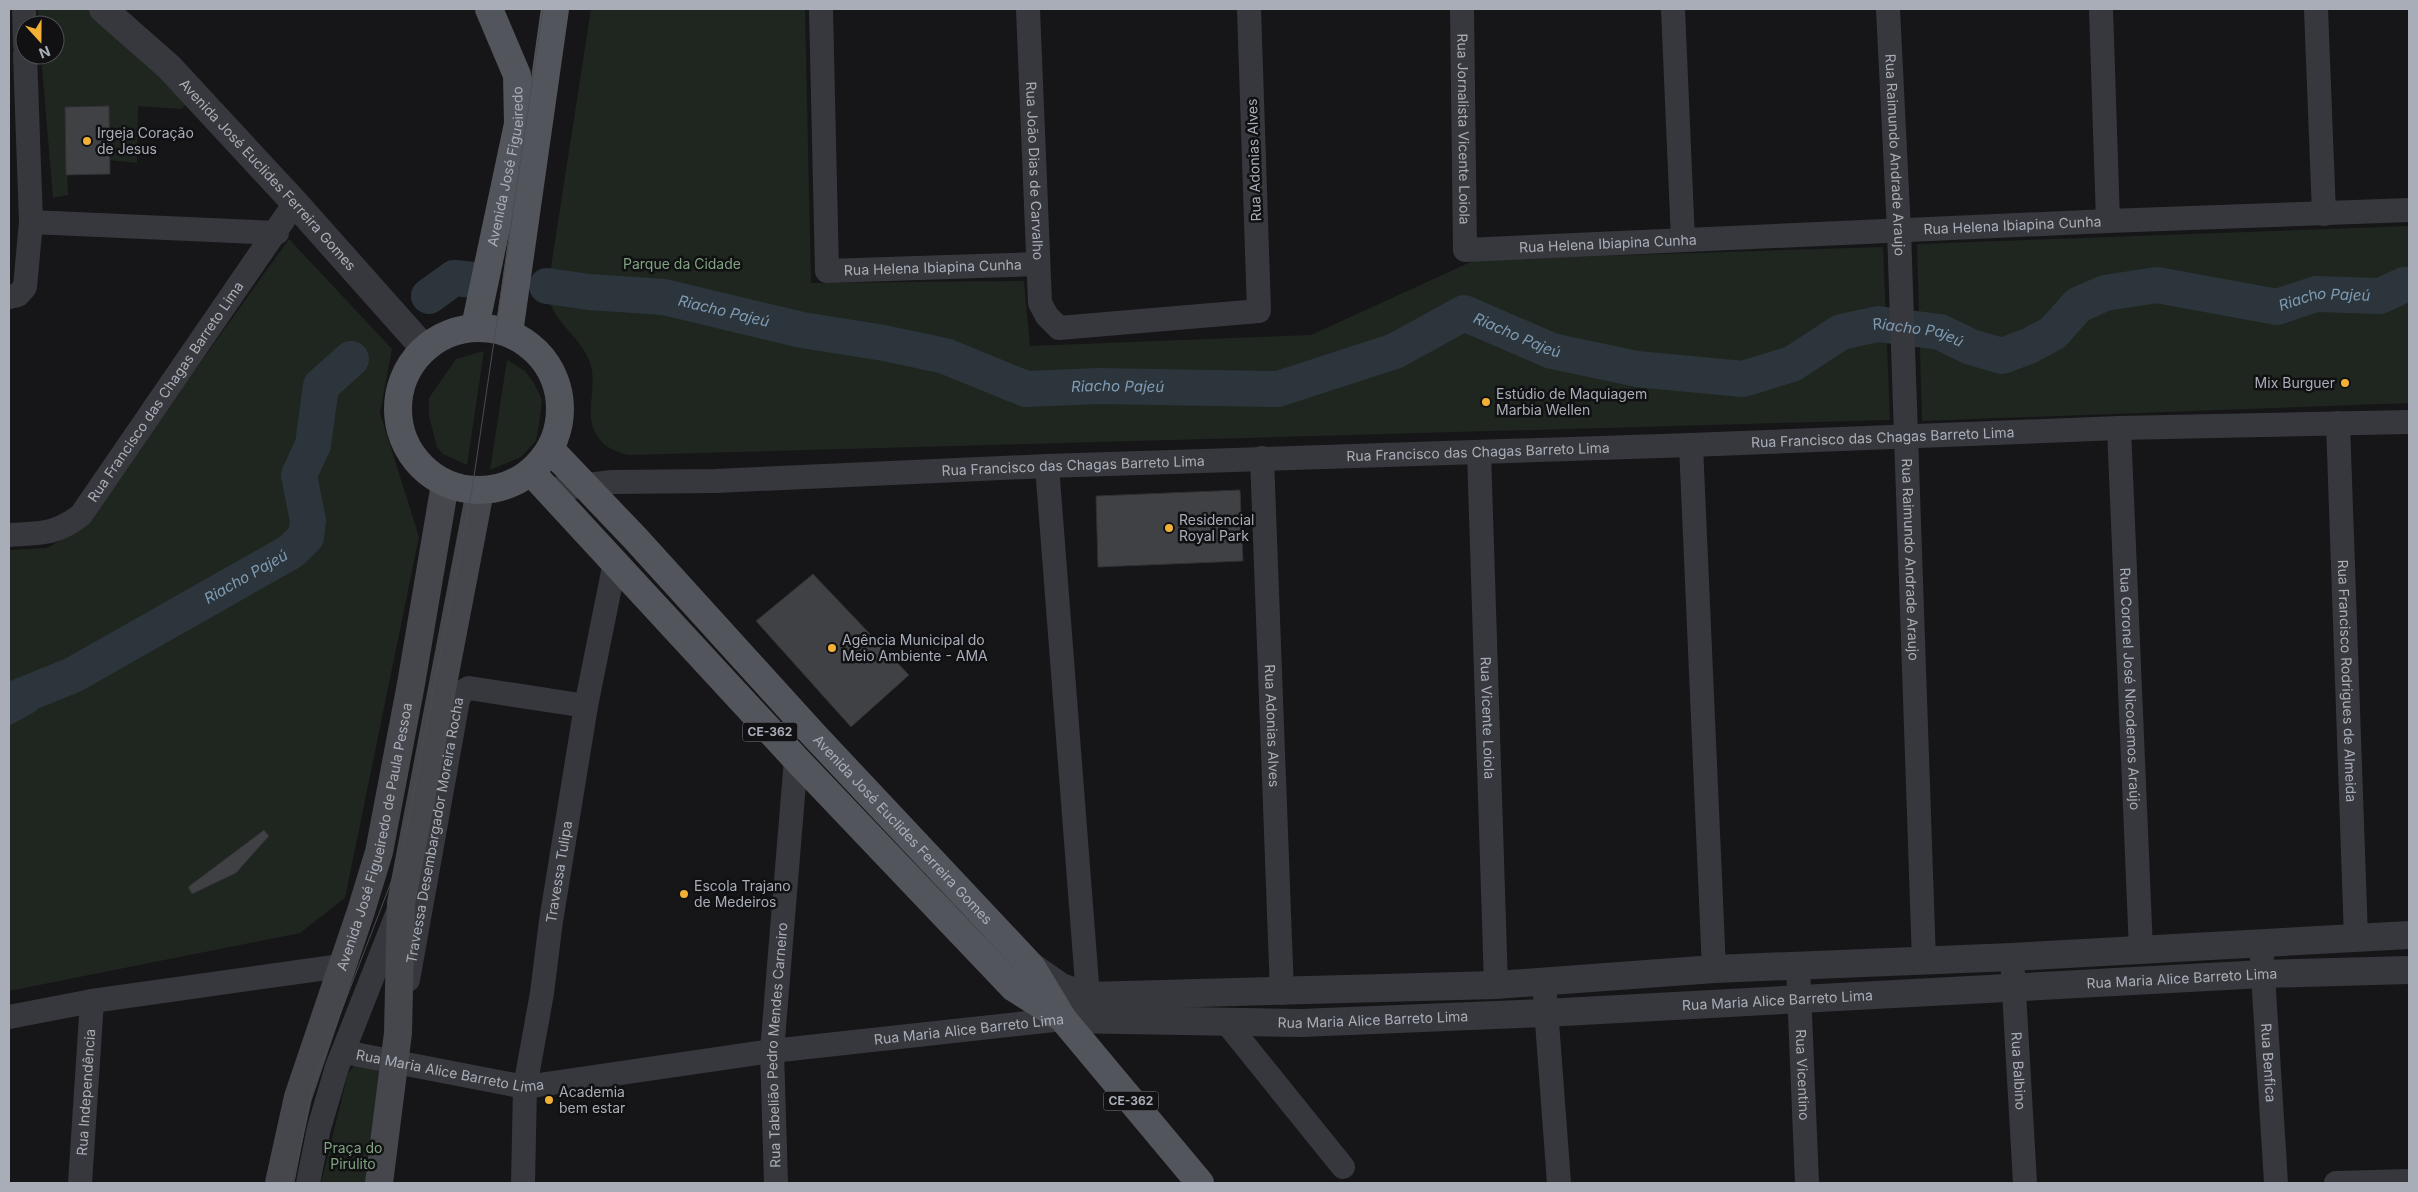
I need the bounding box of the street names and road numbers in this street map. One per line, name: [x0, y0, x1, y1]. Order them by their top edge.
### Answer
street label: Rua Jornalista Vicente Loiola: [1454, 33, 1474, 225]
street label: Rua Raimundo Andrade Araujo: [1882, 53, 1909, 256]
street label: Avenida José Euclides Ferreira Gomes: [176, 75, 360, 274]
street label: Rua João Dias de Carvalho: [1023, 81, 1047, 260]
street label: Avenida José Figueiredo: [483, 86, 526, 248]
street label: Rua Adonias Alves: [1243, 98, 1264, 222]
street label: Rua Helena Ibiapina Cunha: [1923, 212, 2102, 237]
street label: Rua Helena Ibiapina Cunha: [1519, 231, 1697, 256]
street label: Rua Helena Ibiapina Cunha: [844, 256, 1022, 278]
street label: Rua Francisco das Chagas Barreto Lima: [84, 278, 247, 505]
street label: Rua Francisco das Chagas Barreto Lima: [1751, 423, 2015, 451]
street label: Rua Francisco das Chagas Barreto Lima: [1346, 439, 1610, 464]
street label: Rua Francisco das Chagas Barreto Lima: [941, 452, 1205, 479]
street label: Rua Raimundo Andrade Araujo: [1899, 458, 1923, 661]
street label: Rua Francisco Rodrigues de Almeida: [2335, 559, 2360, 802]
street label: Rua Coronel José Nicodemos Araújo: [2117, 567, 2144, 810]
street label: Rua Vicente Loiola: [1478, 656, 1498, 779]
street label: Rua Adonias Alves: [1262, 664, 1283, 788]
street label: Travessa Desembargador Moreira Rocha: [402, 696, 466, 965]
street label: Avenida José Figueiredo de Paula Pessoa: [332, 701, 415, 973]
road number: CE-362: [742, 722, 798, 742]
street label: Avenida José Euclides Ferreira Gomes: [810, 731, 996, 928]
street label: Travessa Tulipa: [542, 819, 575, 924]
street label: Rua Tabelião Pedro Mendes Carneiro: [763, 922, 791, 1168]
street label: Rua Maria Alice Barreto Lima: [2086, 965, 2277, 992]
street label: Rua Maria Alice Barreto Lima: [1682, 986, 1873, 1014]
street label: Rua Maria Alice Barreto Lima: [1277, 1007, 1469, 1031]
street label: Rua Maria Alice Barreto Lima: [873, 1010, 1065, 1048]
street label: Rua Benfica: [2258, 1023, 2280, 1103]
street label: Rua Independência: [73, 1028, 98, 1156]
street label: Rua Vicentino: [1793, 1029, 1813, 1121]
street label: Rua Balbino: [2008, 1031, 2030, 1110]
street label: Rua Maria Alice Barreto Lima: [355, 1046, 545, 1095]
road number: CE-362: [1104, 1092, 1158, 1110]

